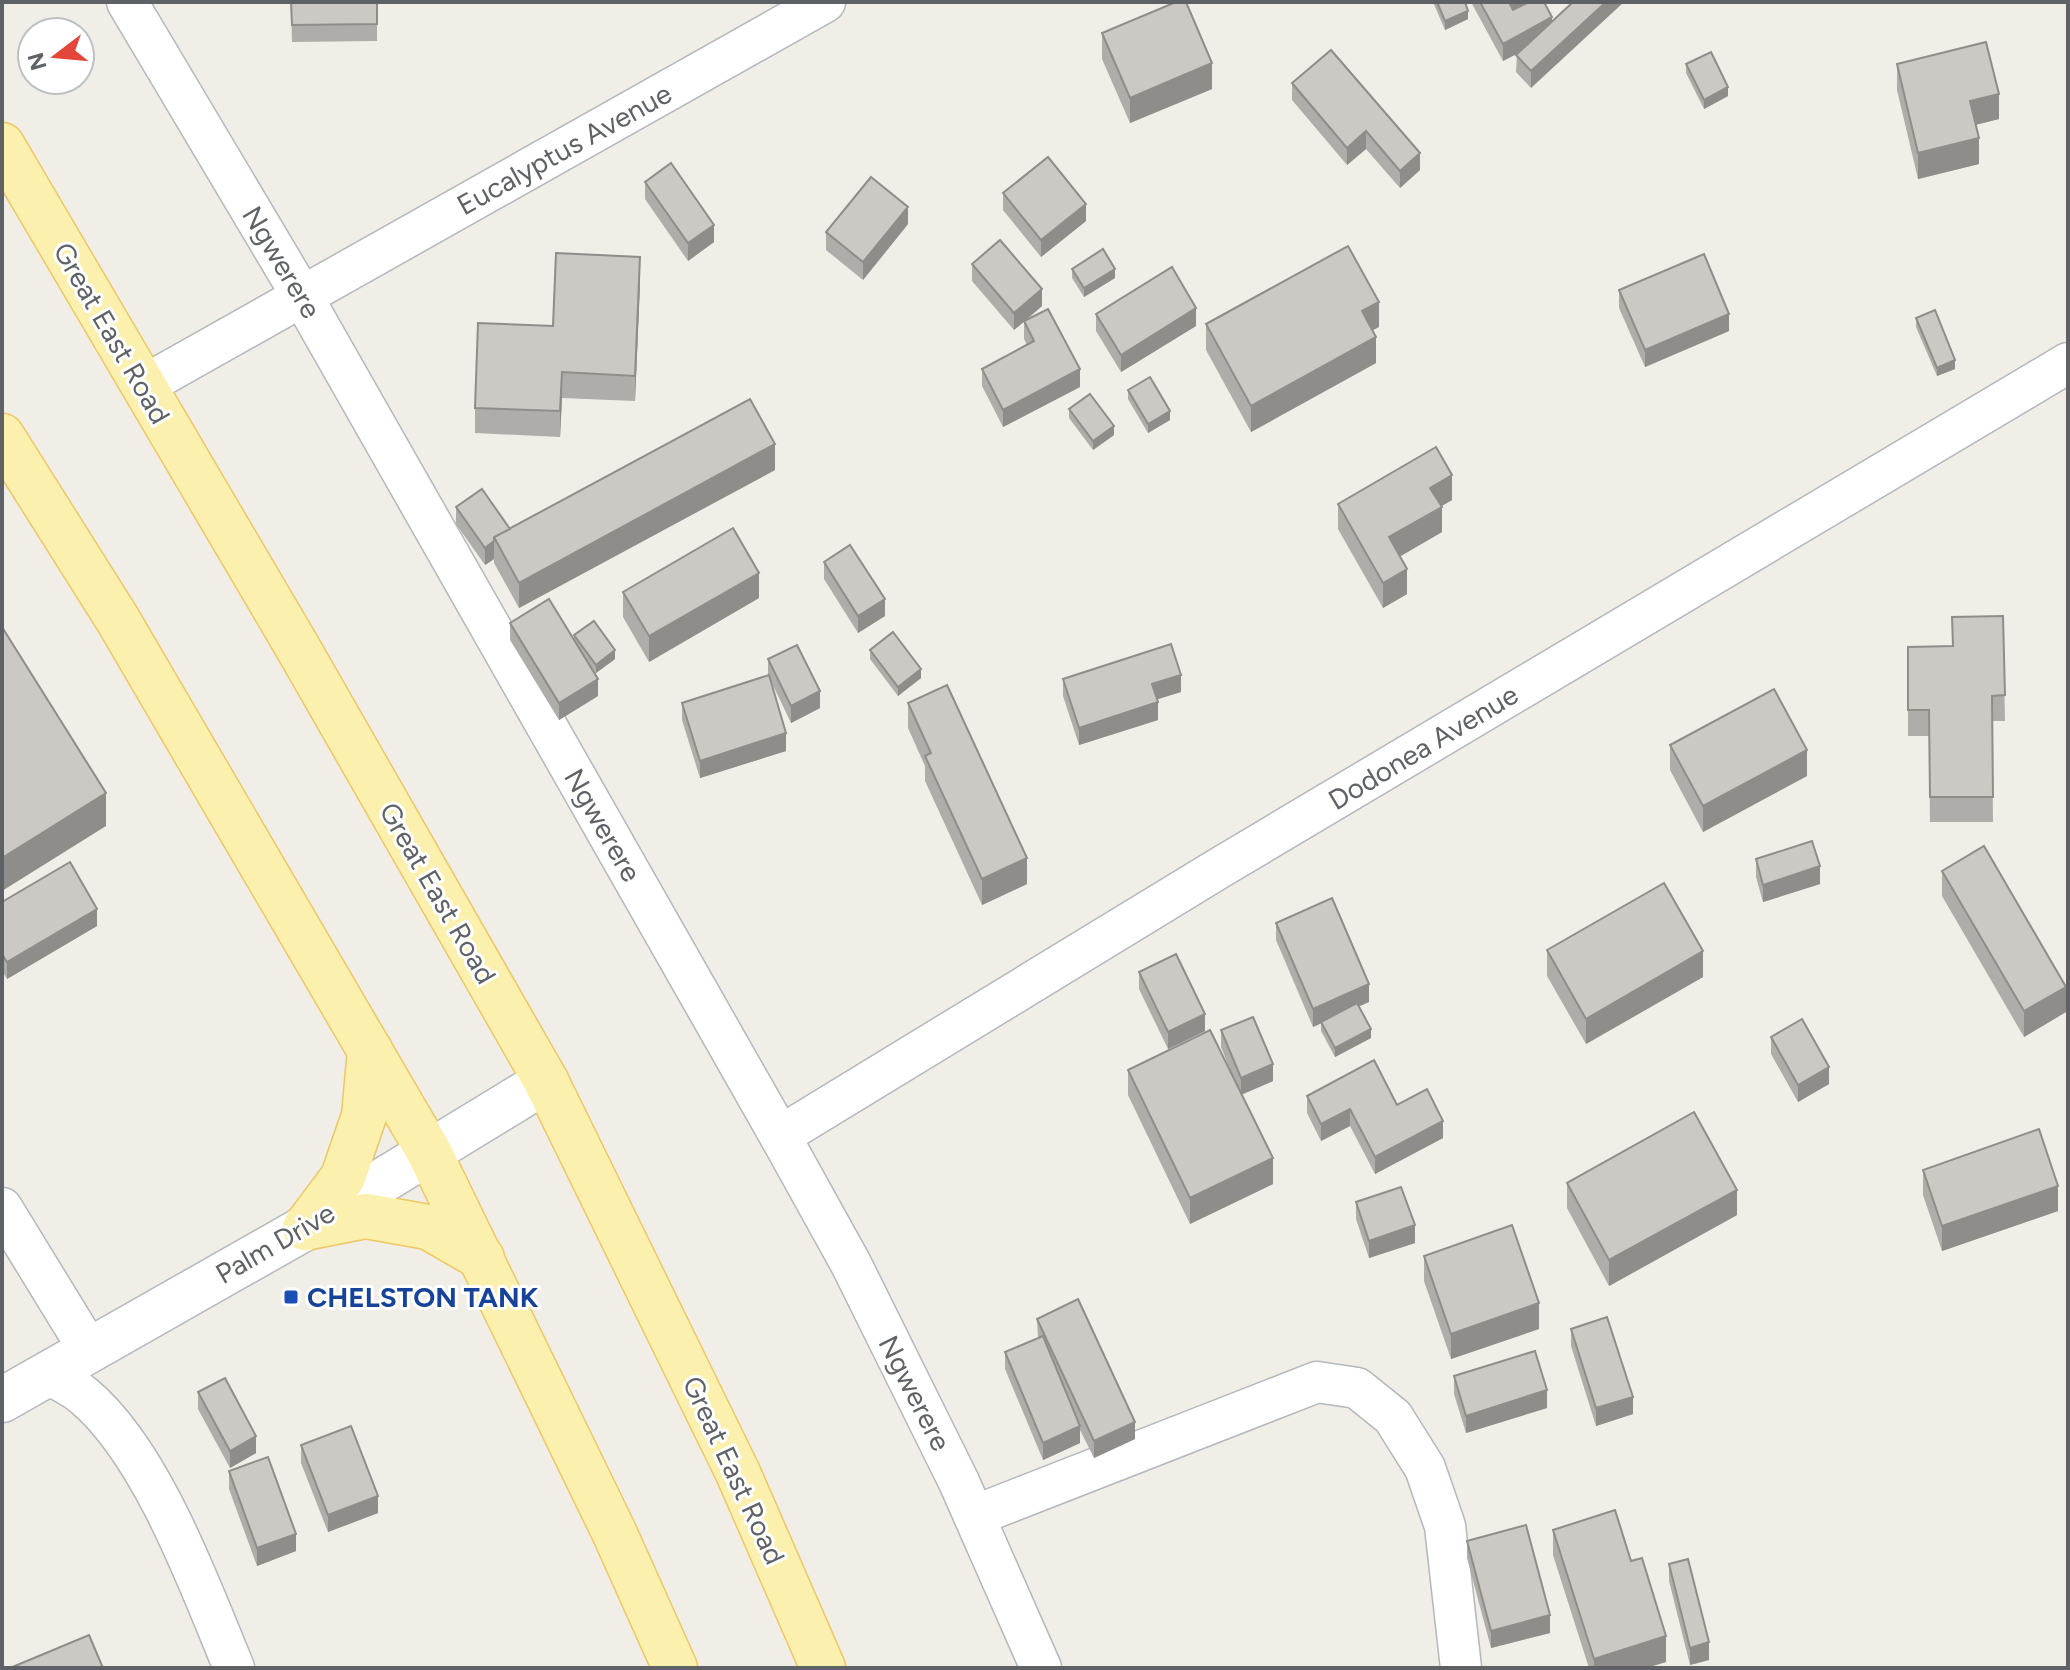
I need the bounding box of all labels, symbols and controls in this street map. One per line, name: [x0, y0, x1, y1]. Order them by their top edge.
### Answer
north arrow: [16, 16, 96, 96]
text: N: [22, 49, 53, 73]
street label: Eucalyptus Avenue: [451, 76, 677, 222]
street label: Ngwerere: [235, 200, 329, 324]
street label: Great East Road: [46, 236, 178, 430]
street label: Dodonea Avenue: [1322, 677, 1524, 817]
street label: Ngwerere: [557, 763, 649, 887]
street label: Great East Road: [372, 796, 504, 990]
street label: Palm Drive: [209, 1195, 341, 1291]
place label: CHELSTON TANK: [307, 1280, 539, 1314]
marker: CHELSTON TANK: [282, 1288, 300, 1306]
street label: Ngwerere: [872, 1330, 958, 1456]
street label: Great East Road: [676, 1371, 792, 1569]

